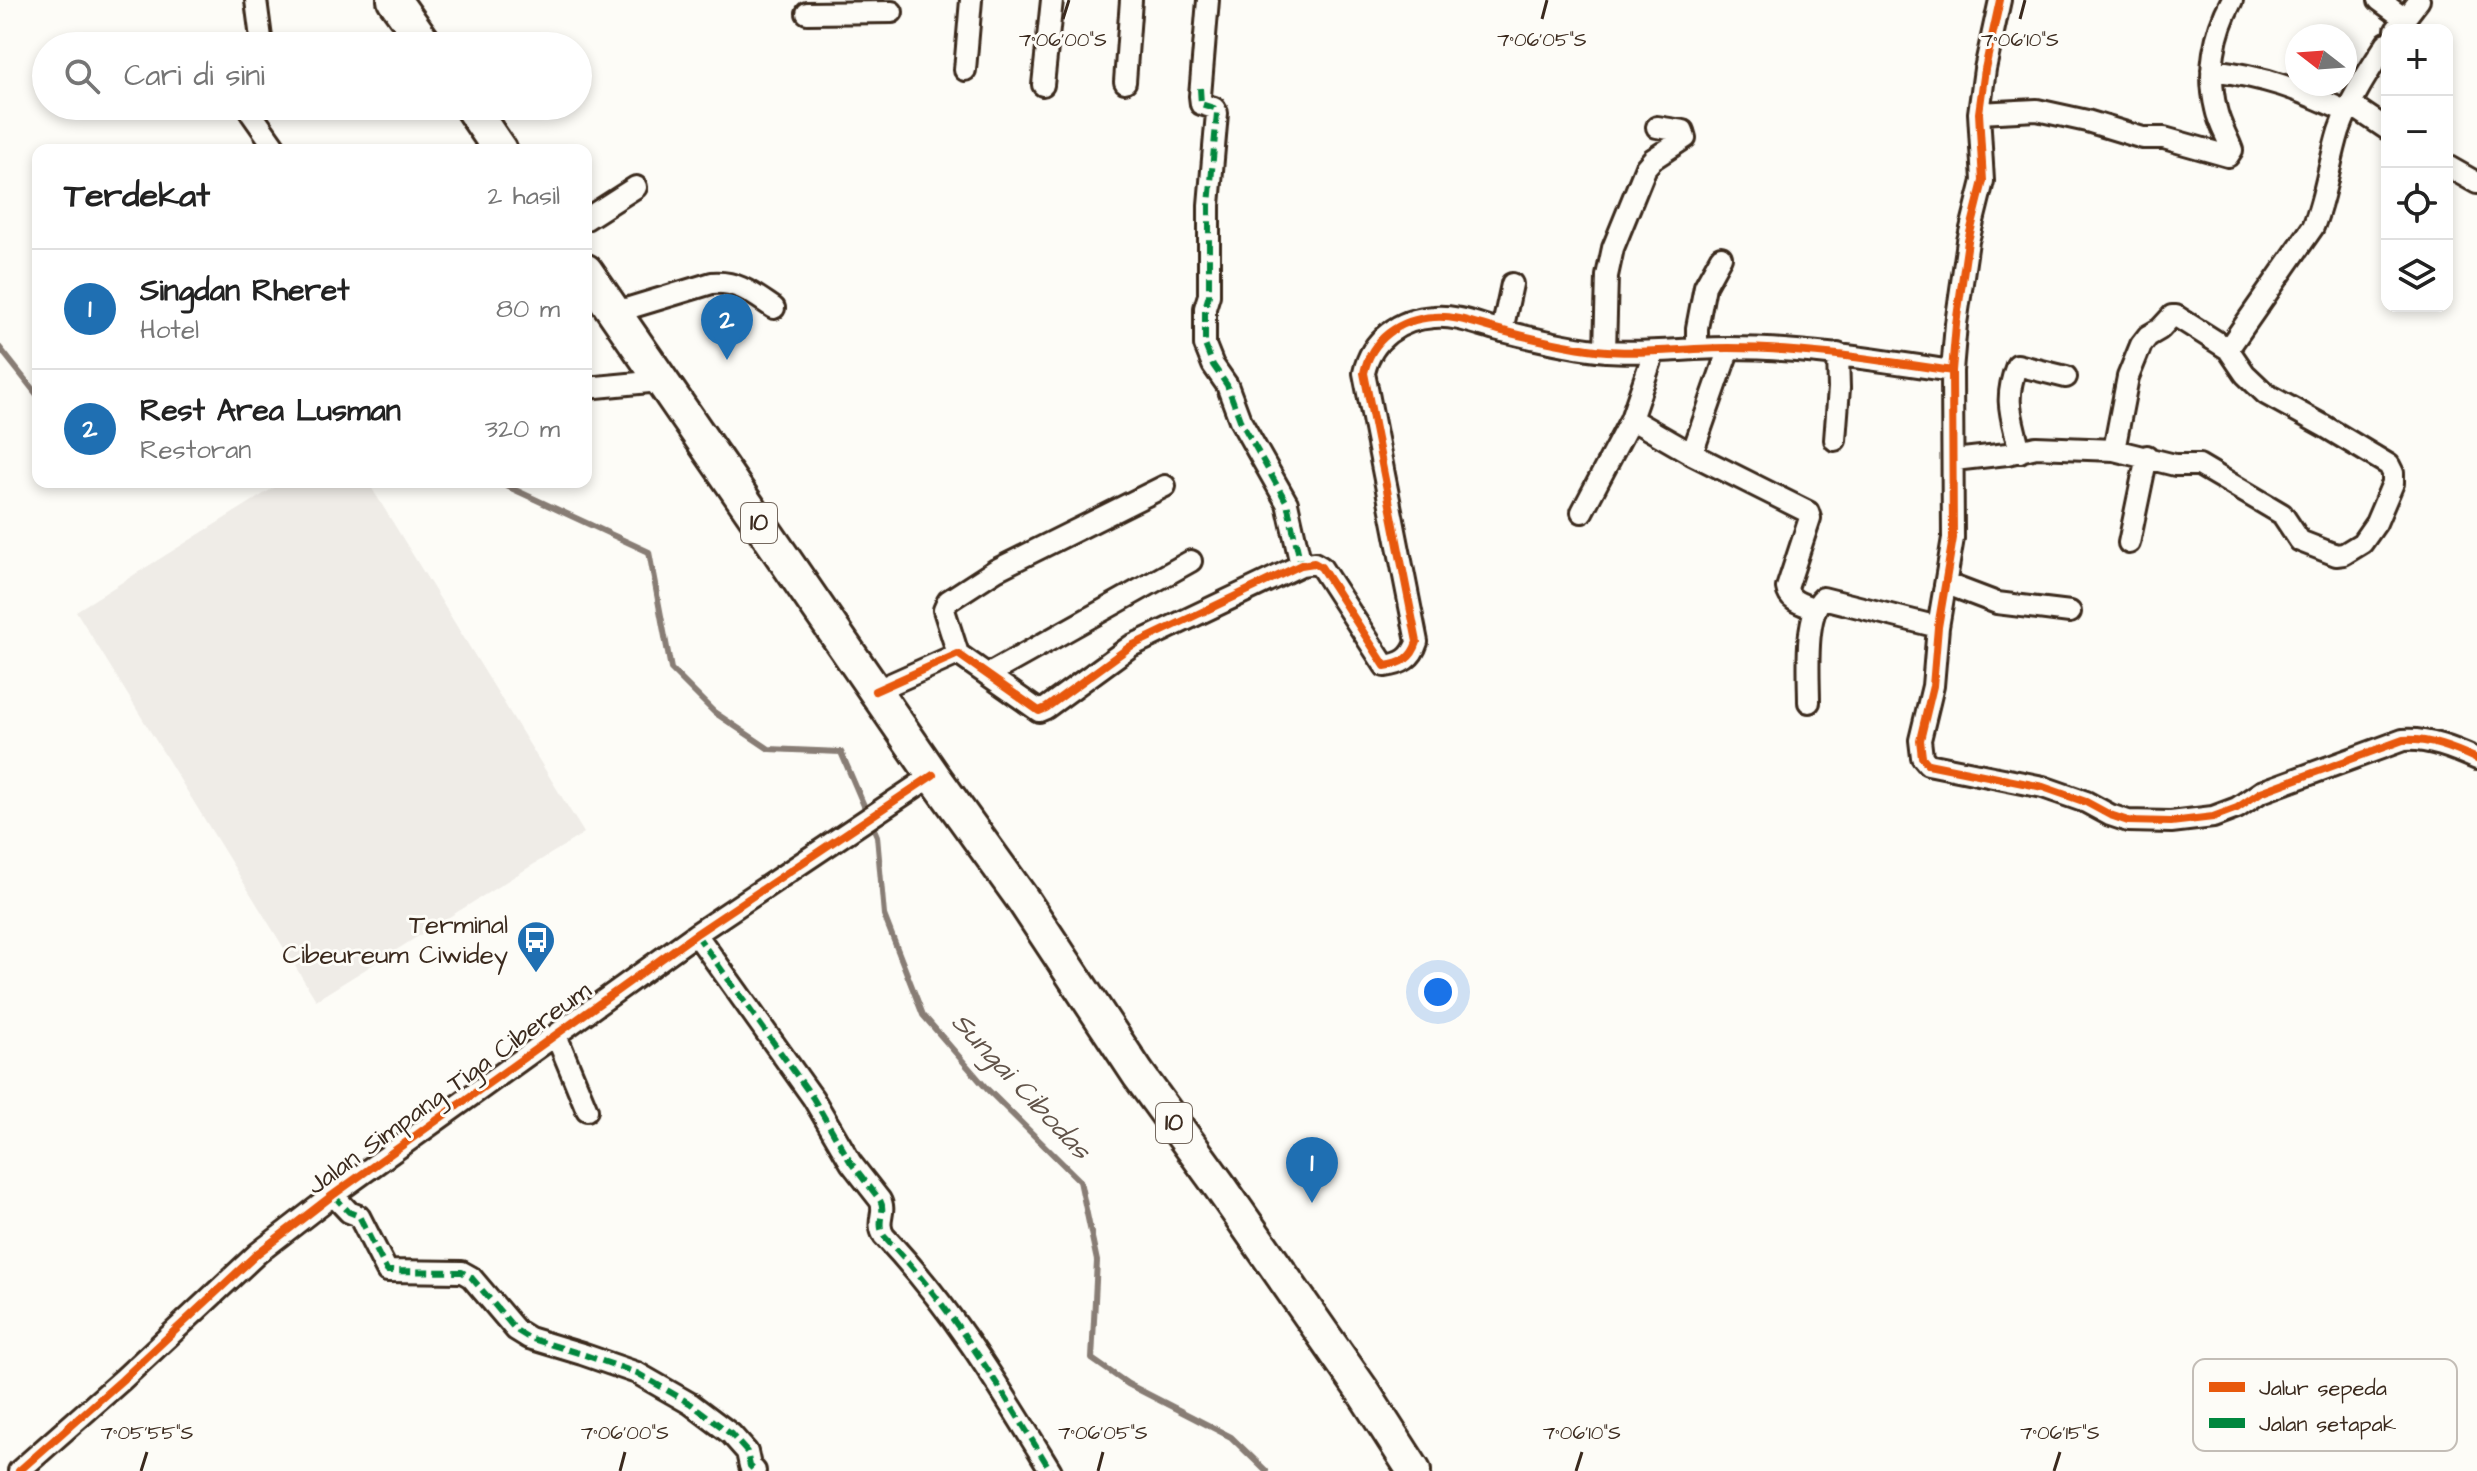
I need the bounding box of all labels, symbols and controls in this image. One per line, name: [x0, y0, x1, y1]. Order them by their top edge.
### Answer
north arrow: [2285, 24, 2357, 96]
map controls: [2381, 24, 2453, 312]
button: +: [2381, 24, 2453, 96]
text: 7°06'00"S: [1019, 26, 1107, 54]
text: 7°06'05"S: [1497, 26, 1587, 54]
text: 7°06'10"S: [1981, 26, 2059, 54]
search box: [32, 32, 592, 120]
icon: search: [60, 54, 104, 98]
text: Cari di sini: [124, 55, 265, 97]
button: −: [2381, 96, 2453, 168]
button: locate: [2381, 168, 2453, 240]
text: Terdekat: [64, 172, 210, 220]
text: 2 hasil: [488, 178, 560, 214]
button: layers: [2381, 240, 2453, 312]
text: Singdan Rheret: [140, 270, 349, 312]
text: 1: [88, 291, 92, 327]
text: 80 m: [496, 291, 560, 327]
pin: 2: [701, 294, 753, 360]
text: Hotel: [140, 312, 199, 348]
text: Rest Area Lusman: [140, 390, 401, 432]
text: 2: [83, 411, 97, 447]
text: 320 m: [485, 411, 560, 447]
text: Restoran: [140, 432, 251, 468]
road number: 10: [741, 503, 777, 543]
place label: Terminal Cibeureum Ciwidey: [283, 907, 508, 975]
bus stop icon: Terminal Cibeureum Ciwidey: [515, 919, 557, 974]
street label: Jalan Simpang Tiga Cibereum: [300, 972, 600, 1205]
your location: [1418, 972, 1458, 1012]
water label: Sungai Cibodas: [942, 1004, 1101, 1170]
road number: 10: [1156, 1103, 1192, 1143]
pin: 1: [1286, 1137, 1338, 1203]
legend: [2193, 1359, 2457, 1451]
text: Jalur sepeda: [2259, 1373, 2387, 1404]
text: Jalan setapak: [2259, 1409, 2397, 1440]
text: 7°05'55"S: [101, 1419, 193, 1447]
text: 7°06'00"S: [581, 1419, 669, 1447]
text: 7°06'05"S: [1058, 1419, 1148, 1447]
text: 7°06'10"S: [1543, 1419, 1621, 1447]
text: 7°06'15"S: [2020, 1419, 2100, 1447]

